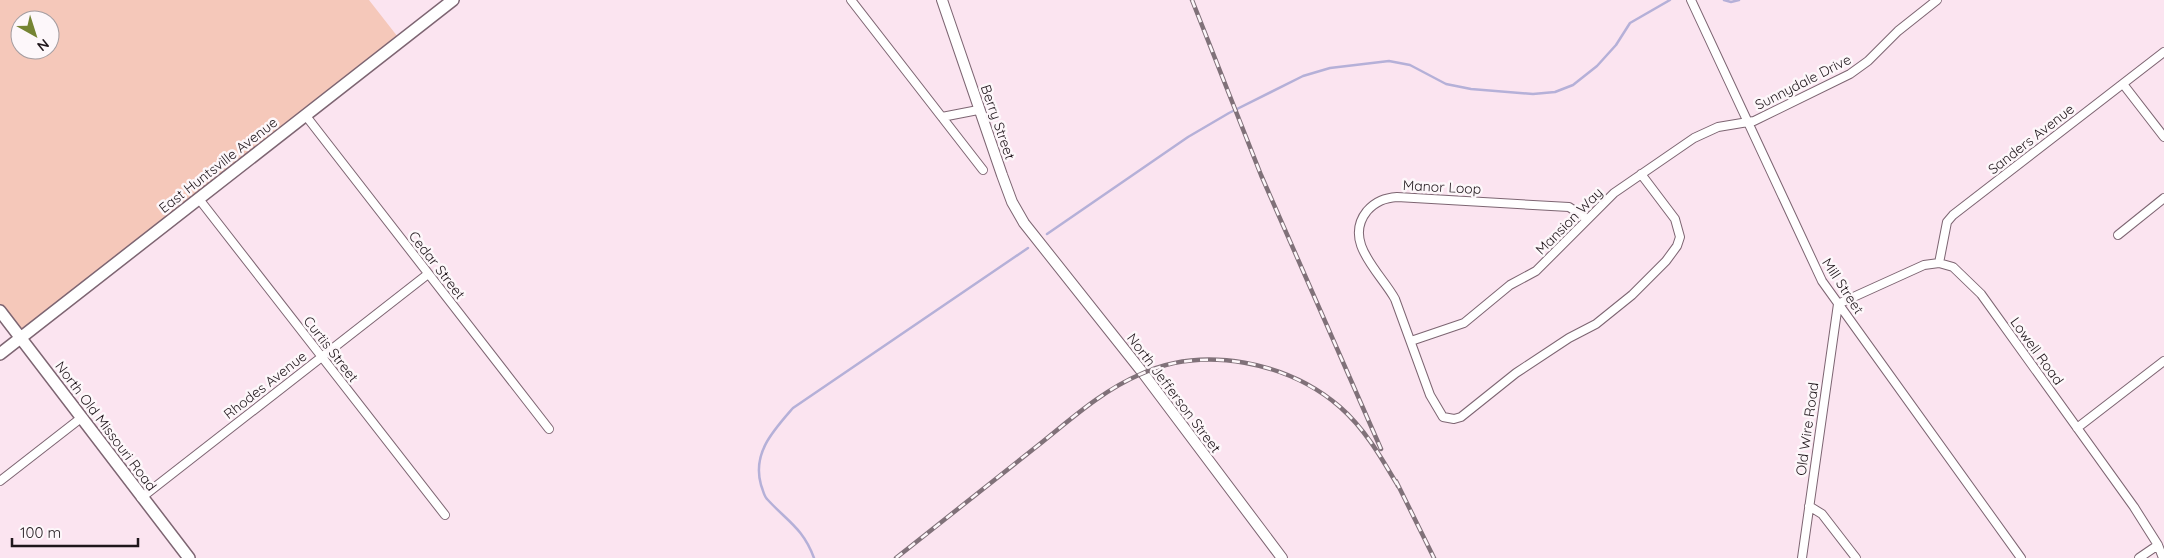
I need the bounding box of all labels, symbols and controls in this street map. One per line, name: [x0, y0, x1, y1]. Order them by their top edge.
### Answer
north arrow: [10, 10, 60, 60]
text: N: [34, 35, 53, 55]
street label: Sunnydale Drive: [1752, 50, 1854, 114]
street label: Berry Street: [977, 82, 1019, 162]
street label: Sanders Avenue: [1984, 100, 2078, 178]
street label: East Huntsville Avenue: [155, 113, 281, 217]
street label: Manor Loop: [1402, 176, 1482, 198]
street label: Mansion Way: [1532, 184, 1606, 258]
street label: Cedar Street: [405, 227, 469, 303]
street label: Mill Street: [1818, 255, 1868, 318]
street label: Curtis Street: [300, 312, 363, 386]
street label: Lowell Road: [2006, 314, 2068, 388]
street label: North Jefferson Street: [1123, 330, 1225, 457]
street label: Rhodes Avenue: [220, 347, 310, 423]
street label: North Old Missouri Road: [51, 358, 161, 494]
street label: Old Wire Road: [1792, 381, 1822, 477]
scale bar: [12, 516, 139, 548]
text: 100 m: [20, 523, 61, 542]

